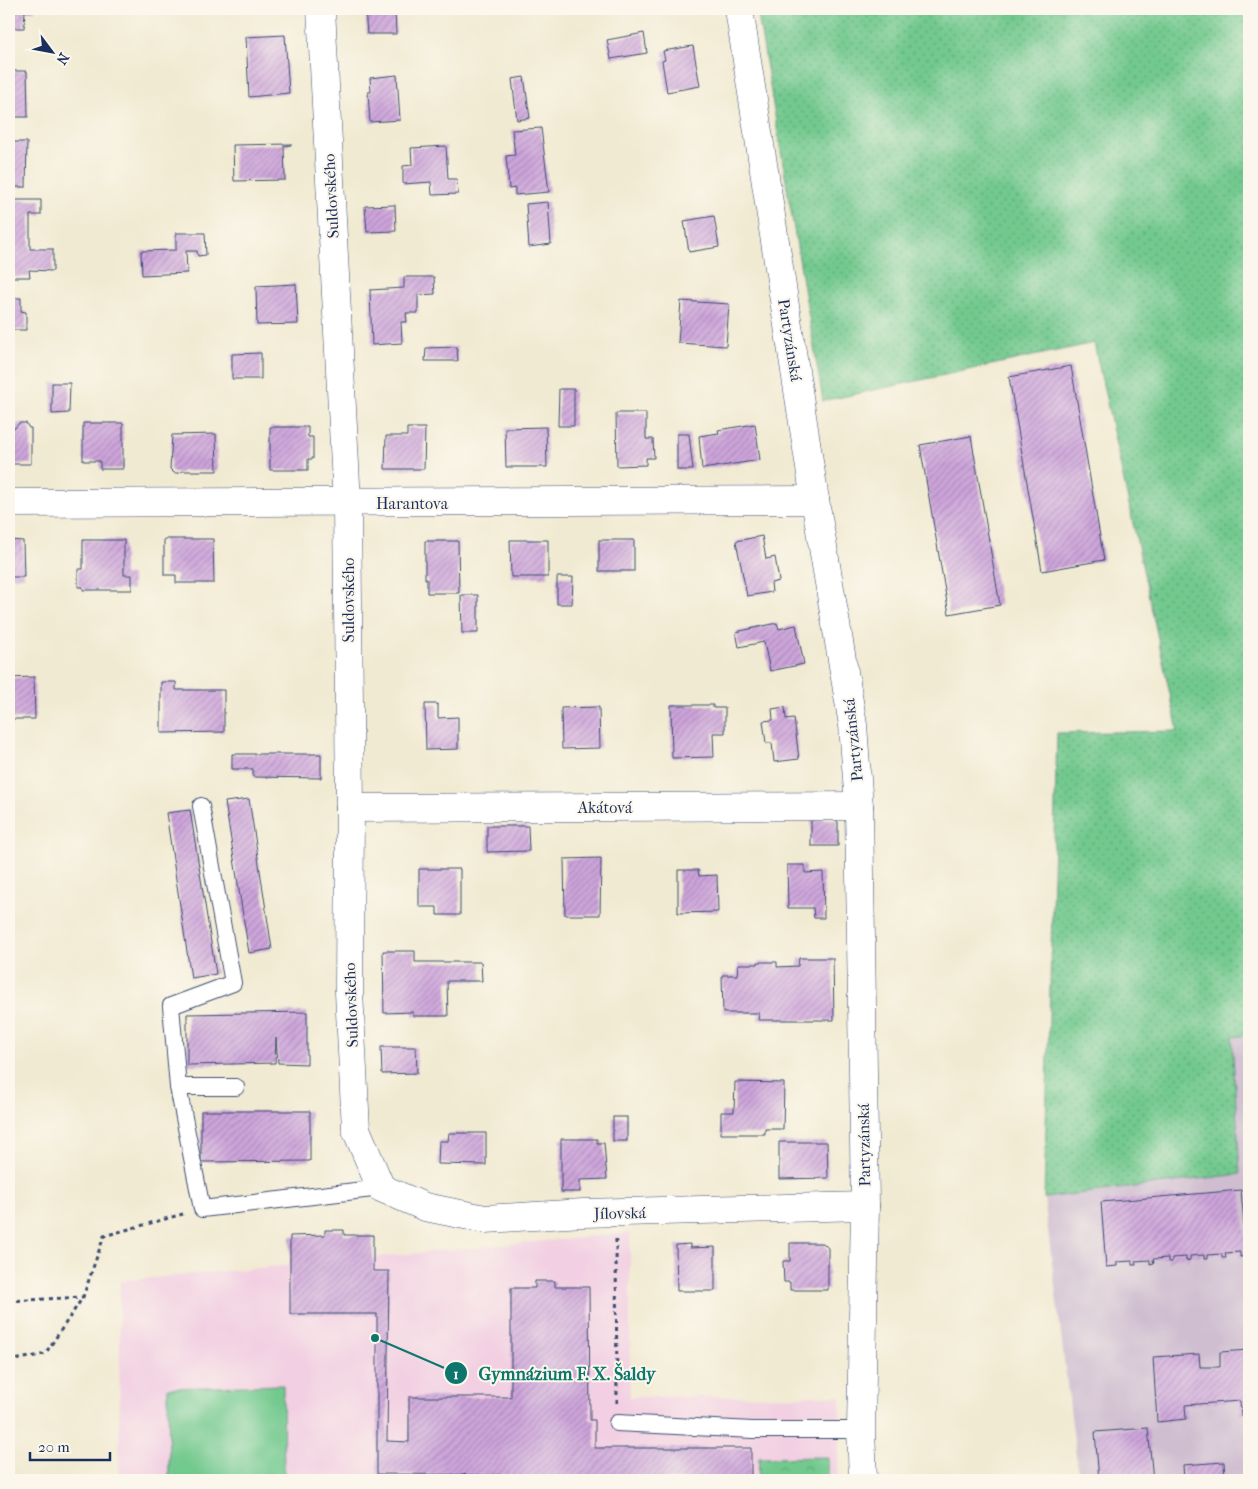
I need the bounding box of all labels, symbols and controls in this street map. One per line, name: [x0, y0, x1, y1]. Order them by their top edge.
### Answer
north arrow: [28, 28, 78, 78]
text: N: [52, 50, 73, 68]
street label: Suldovského: [319, 153, 343, 239]
street label: Partyzánská: [774, 297, 806, 383]
street label: Harantova: [376, 494, 449, 513]
street label: Suldovského: [339, 558, 358, 642]
street label: Partyzánská: [839, 697, 867, 782]
street label: Akátová: [577, 798, 633, 817]
street label: Suldovského: [340, 962, 362, 1048]
street label: Partyzánská: [854, 1103, 874, 1187]
street label: Jílovská: [592, 1203, 647, 1223]
callout: Gymnázium F. X. Šaldy: [444, 1357, 666, 1390]
text: Gymnázium F. X. Šaldy: [478, 1362, 657, 1385]
text: 1: [453, 1365, 459, 1383]
scale bar: [30, 1429, 110, 1461]
text: 20 m: [38, 1438, 70, 1456]

